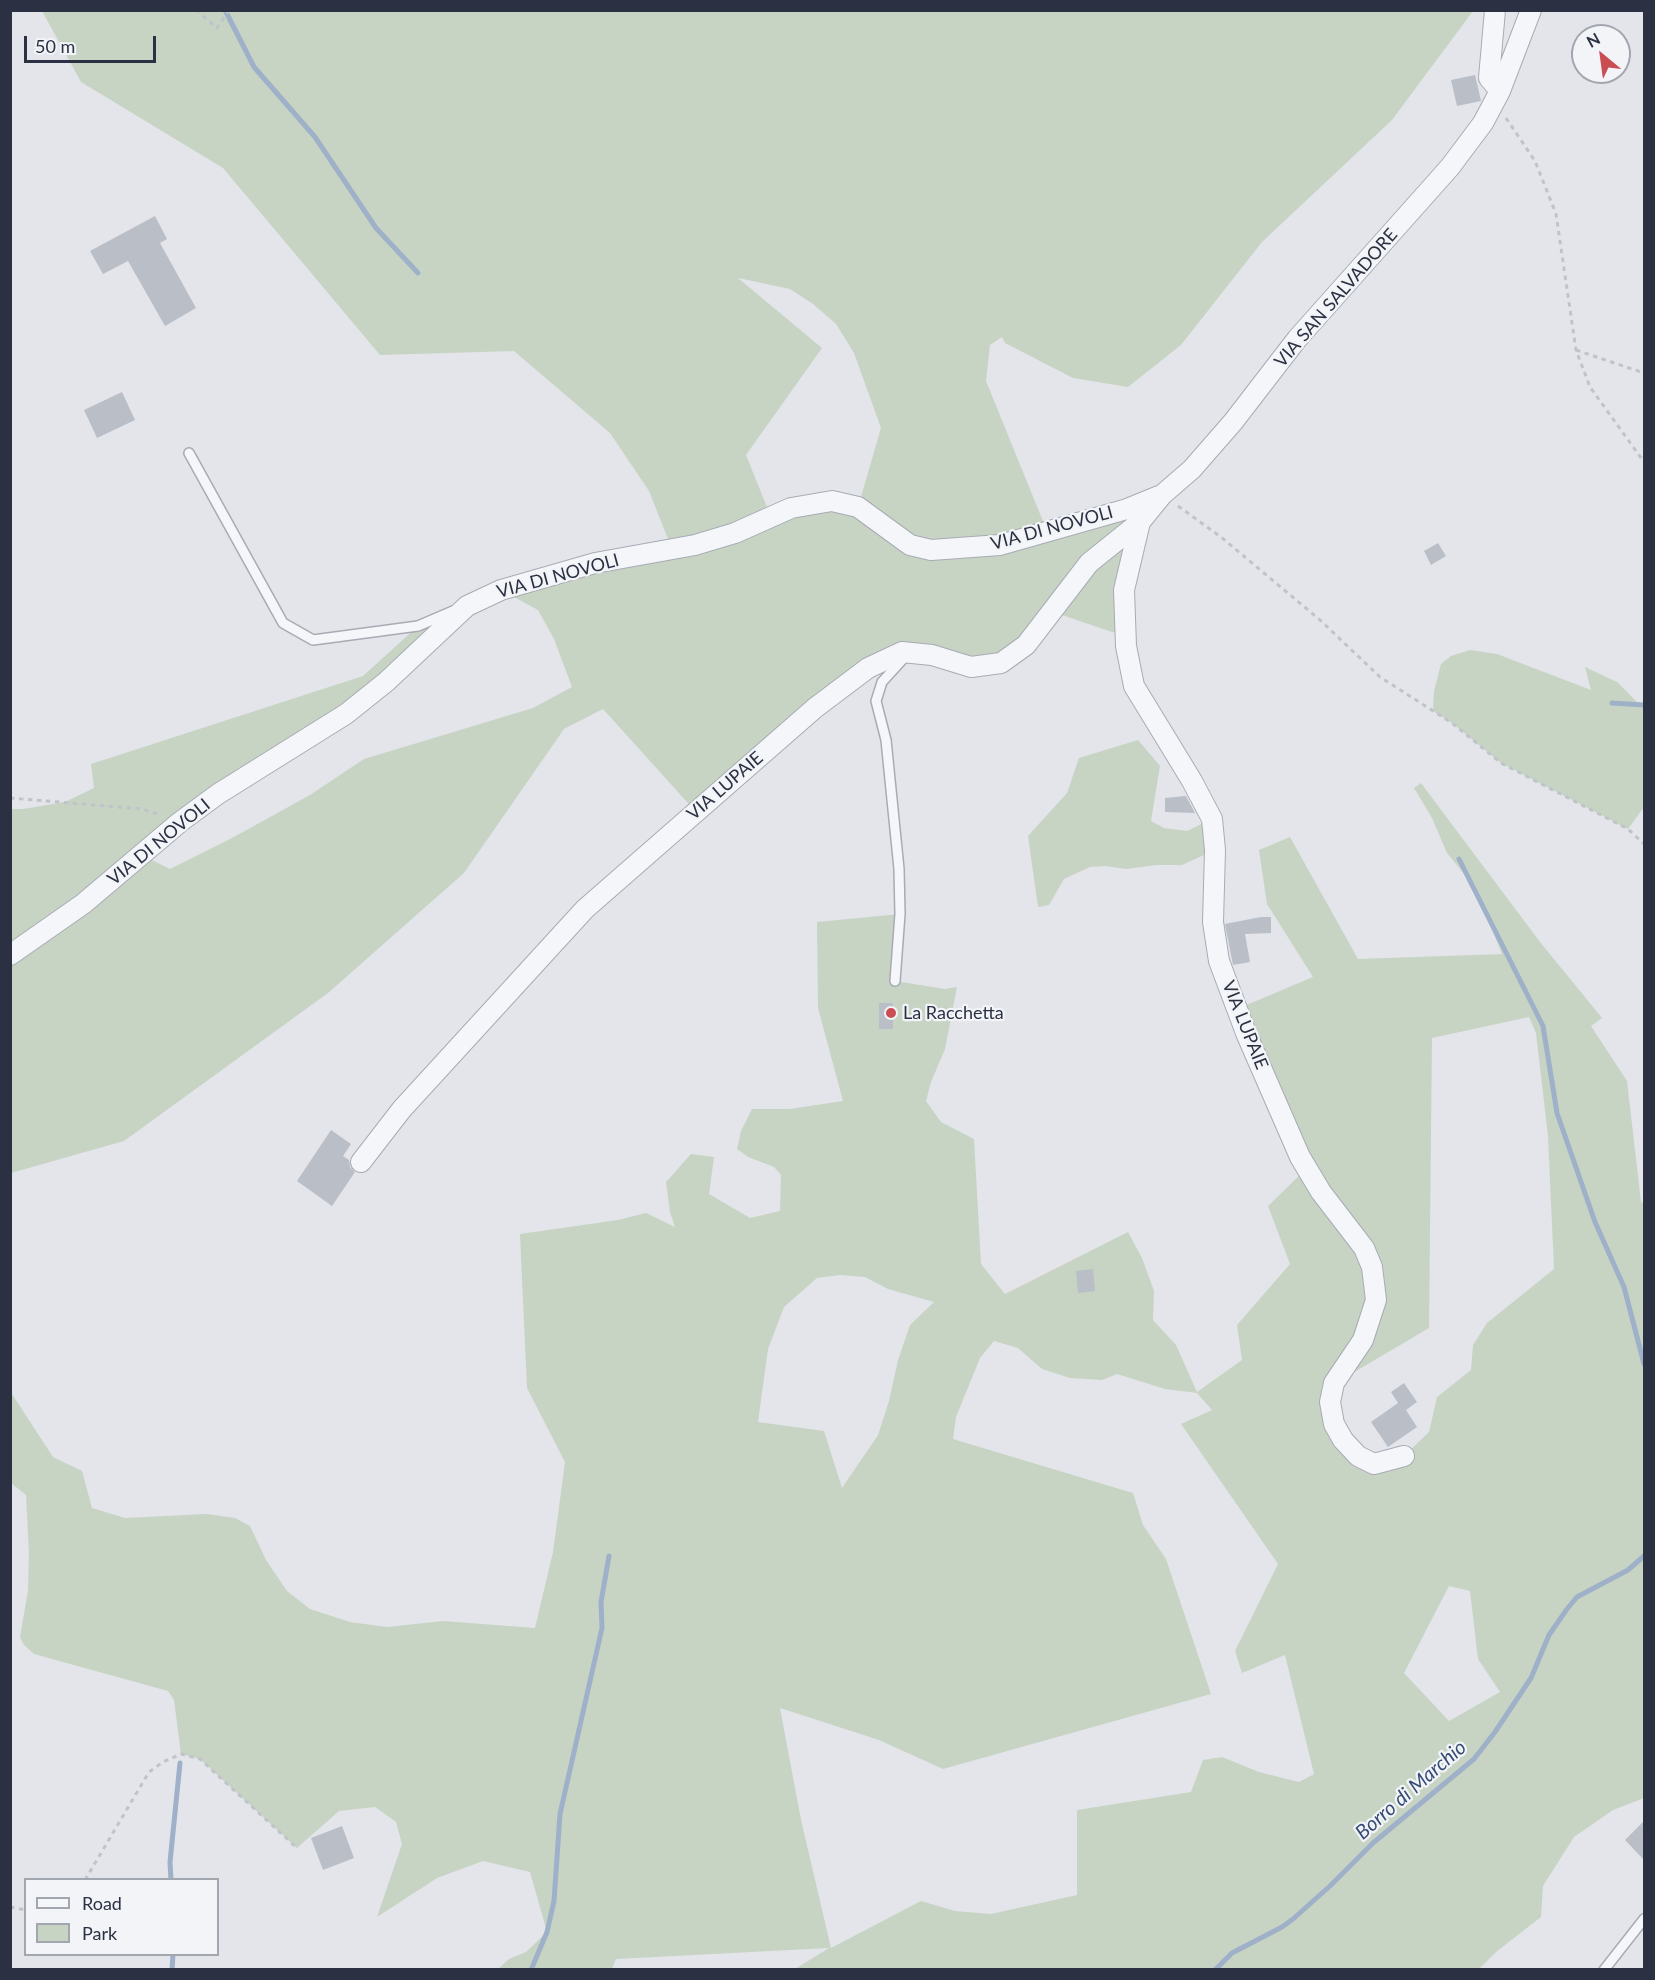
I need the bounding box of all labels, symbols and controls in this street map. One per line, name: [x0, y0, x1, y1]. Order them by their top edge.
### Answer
scale bar: [27, 24, 159, 62]
north arrow: [1571, 24, 1631, 84]
text: N: [1583, 28, 1603, 51]
text: 50 m: [35, 35, 75, 57]
street label: VIA SAN SALVADORE: [1270, 224, 1402, 372]
street label: VIA DI NOVOLI: [989, 501, 1115, 555]
street label: VIA DI NOVOLI: [495, 549, 621, 603]
street label: VIA LUPAIE: [683, 747, 767, 825]
street label: VIA DI NOVOLI: [103, 794, 215, 890]
street label: VIA LUPAIE: [1217, 978, 1273, 1072]
place label: La Racchetta: [903, 1002, 1004, 1024]
marker: La Racchetta: [884, 1006, 898, 1020]
water label: Borro di Marchio: [1351, 1735, 1471, 1845]
legend: [24, 1878, 219, 1956]
text: Road: [82, 1892, 122, 1914]
text: Park: [82, 1922, 117, 1944]

